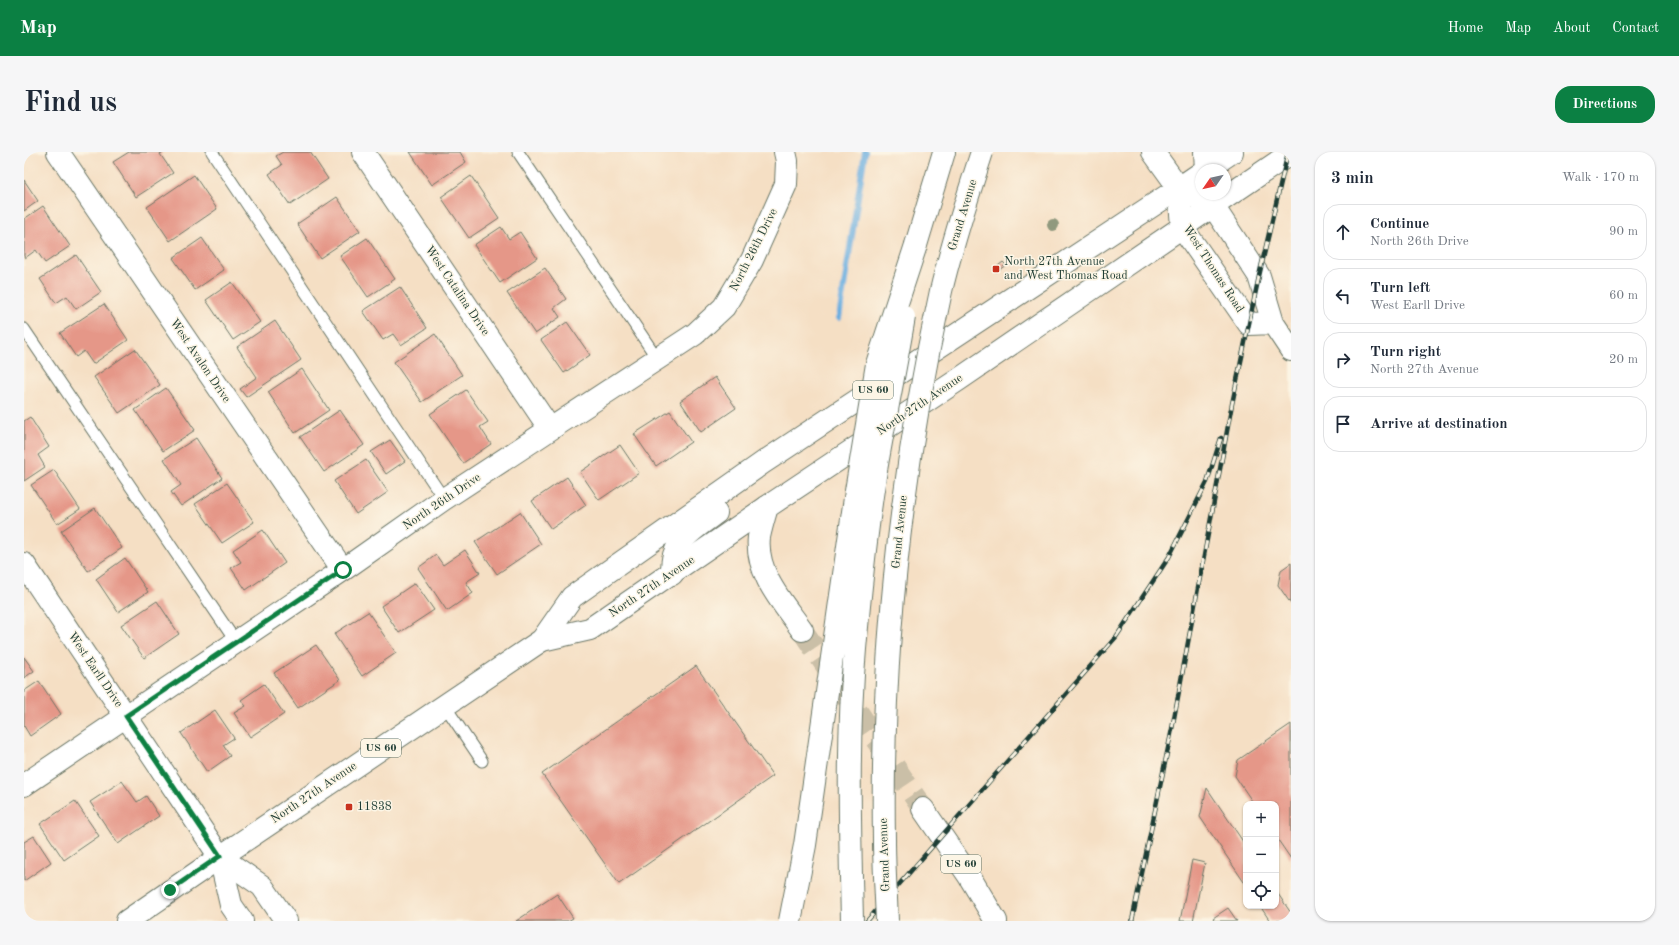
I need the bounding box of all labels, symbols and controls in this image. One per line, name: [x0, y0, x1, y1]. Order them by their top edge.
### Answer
text: Map: [20, 19, 57, 38]
text: Home: [1448, 21, 1483, 35]
text: Map: [1505, 21, 1531, 35]
text: About: [1553, 21, 1590, 35]
text: Contact: [1612, 21, 1659, 35]
button: Directions: [1555, 86, 1655, 123]
text: Find us: [24, 90, 117, 118]
north arrow: [1195, 164, 1231, 200]
text: 3 min: [1331, 170, 1374, 187]
text: Walk · 170 m: [1562, 171, 1639, 184]
street label: Grand Avenue: [946, 178, 980, 252]
street label: North 26th Drive: [728, 206, 780, 293]
text: Continue: [1370, 217, 1429, 232]
icon: ahead: [1332, 221, 1354, 243]
street label: West Thomas Road: [1180, 223, 1246, 315]
text: 90 m: [1609, 225, 1638, 238]
text: North 26th Drive: [1370, 235, 1469, 248]
street label: West Catalina Drive: [423, 244, 492, 338]
place label: North 27th Avenue and West Thomas Road: [1004, 256, 1128, 282]
marker: North 27th Avenue and West Thomas Road: [991, 264, 1001, 274]
text: Turn left: [1370, 281, 1430, 296]
icon: left: [1332, 285, 1354, 307]
text: 60 m: [1609, 289, 1638, 302]
text: West Earll Drive: [1370, 299, 1465, 312]
street label: West Avalon Drive: [168, 317, 233, 405]
text: Turn right: [1370, 345, 1441, 360]
icon: right: [1332, 349, 1354, 371]
text: 20 m: [1609, 353, 1638, 366]
text: North 27th Avenue: [1370, 363, 1479, 376]
street label: North 27th Avenue: [875, 372, 965, 438]
road number: US 60: [853, 381, 893, 399]
icon: arrive: [1332, 413, 1354, 435]
text: Arrive at destination: [1370, 417, 1508, 432]
street label: North 26th Drive: [401, 471, 483, 532]
street label: Grand Avenue: [890, 494, 910, 569]
street label: North 27th Avenue: [607, 554, 697, 620]
route start: [334, 561, 352, 579]
street label: West Earll Drive: [65, 630, 125, 710]
road number: US 60: [361, 739, 401, 757]
street label: North 27th Avenue: [269, 760, 359, 826]
place label: 11838: [357, 801, 392, 813]
map controls: [1243, 801, 1279, 909]
button: +: [1243, 801, 1279, 837]
marker: 11838: [344, 802, 354, 812]
street label: Grand Avenue: [878, 817, 892, 892]
button: −: [1243, 837, 1279, 873]
road number: US 60: [941, 855, 981, 873]
button: locate: [1243, 873, 1279, 909]
route end: [161, 881, 179, 899]

